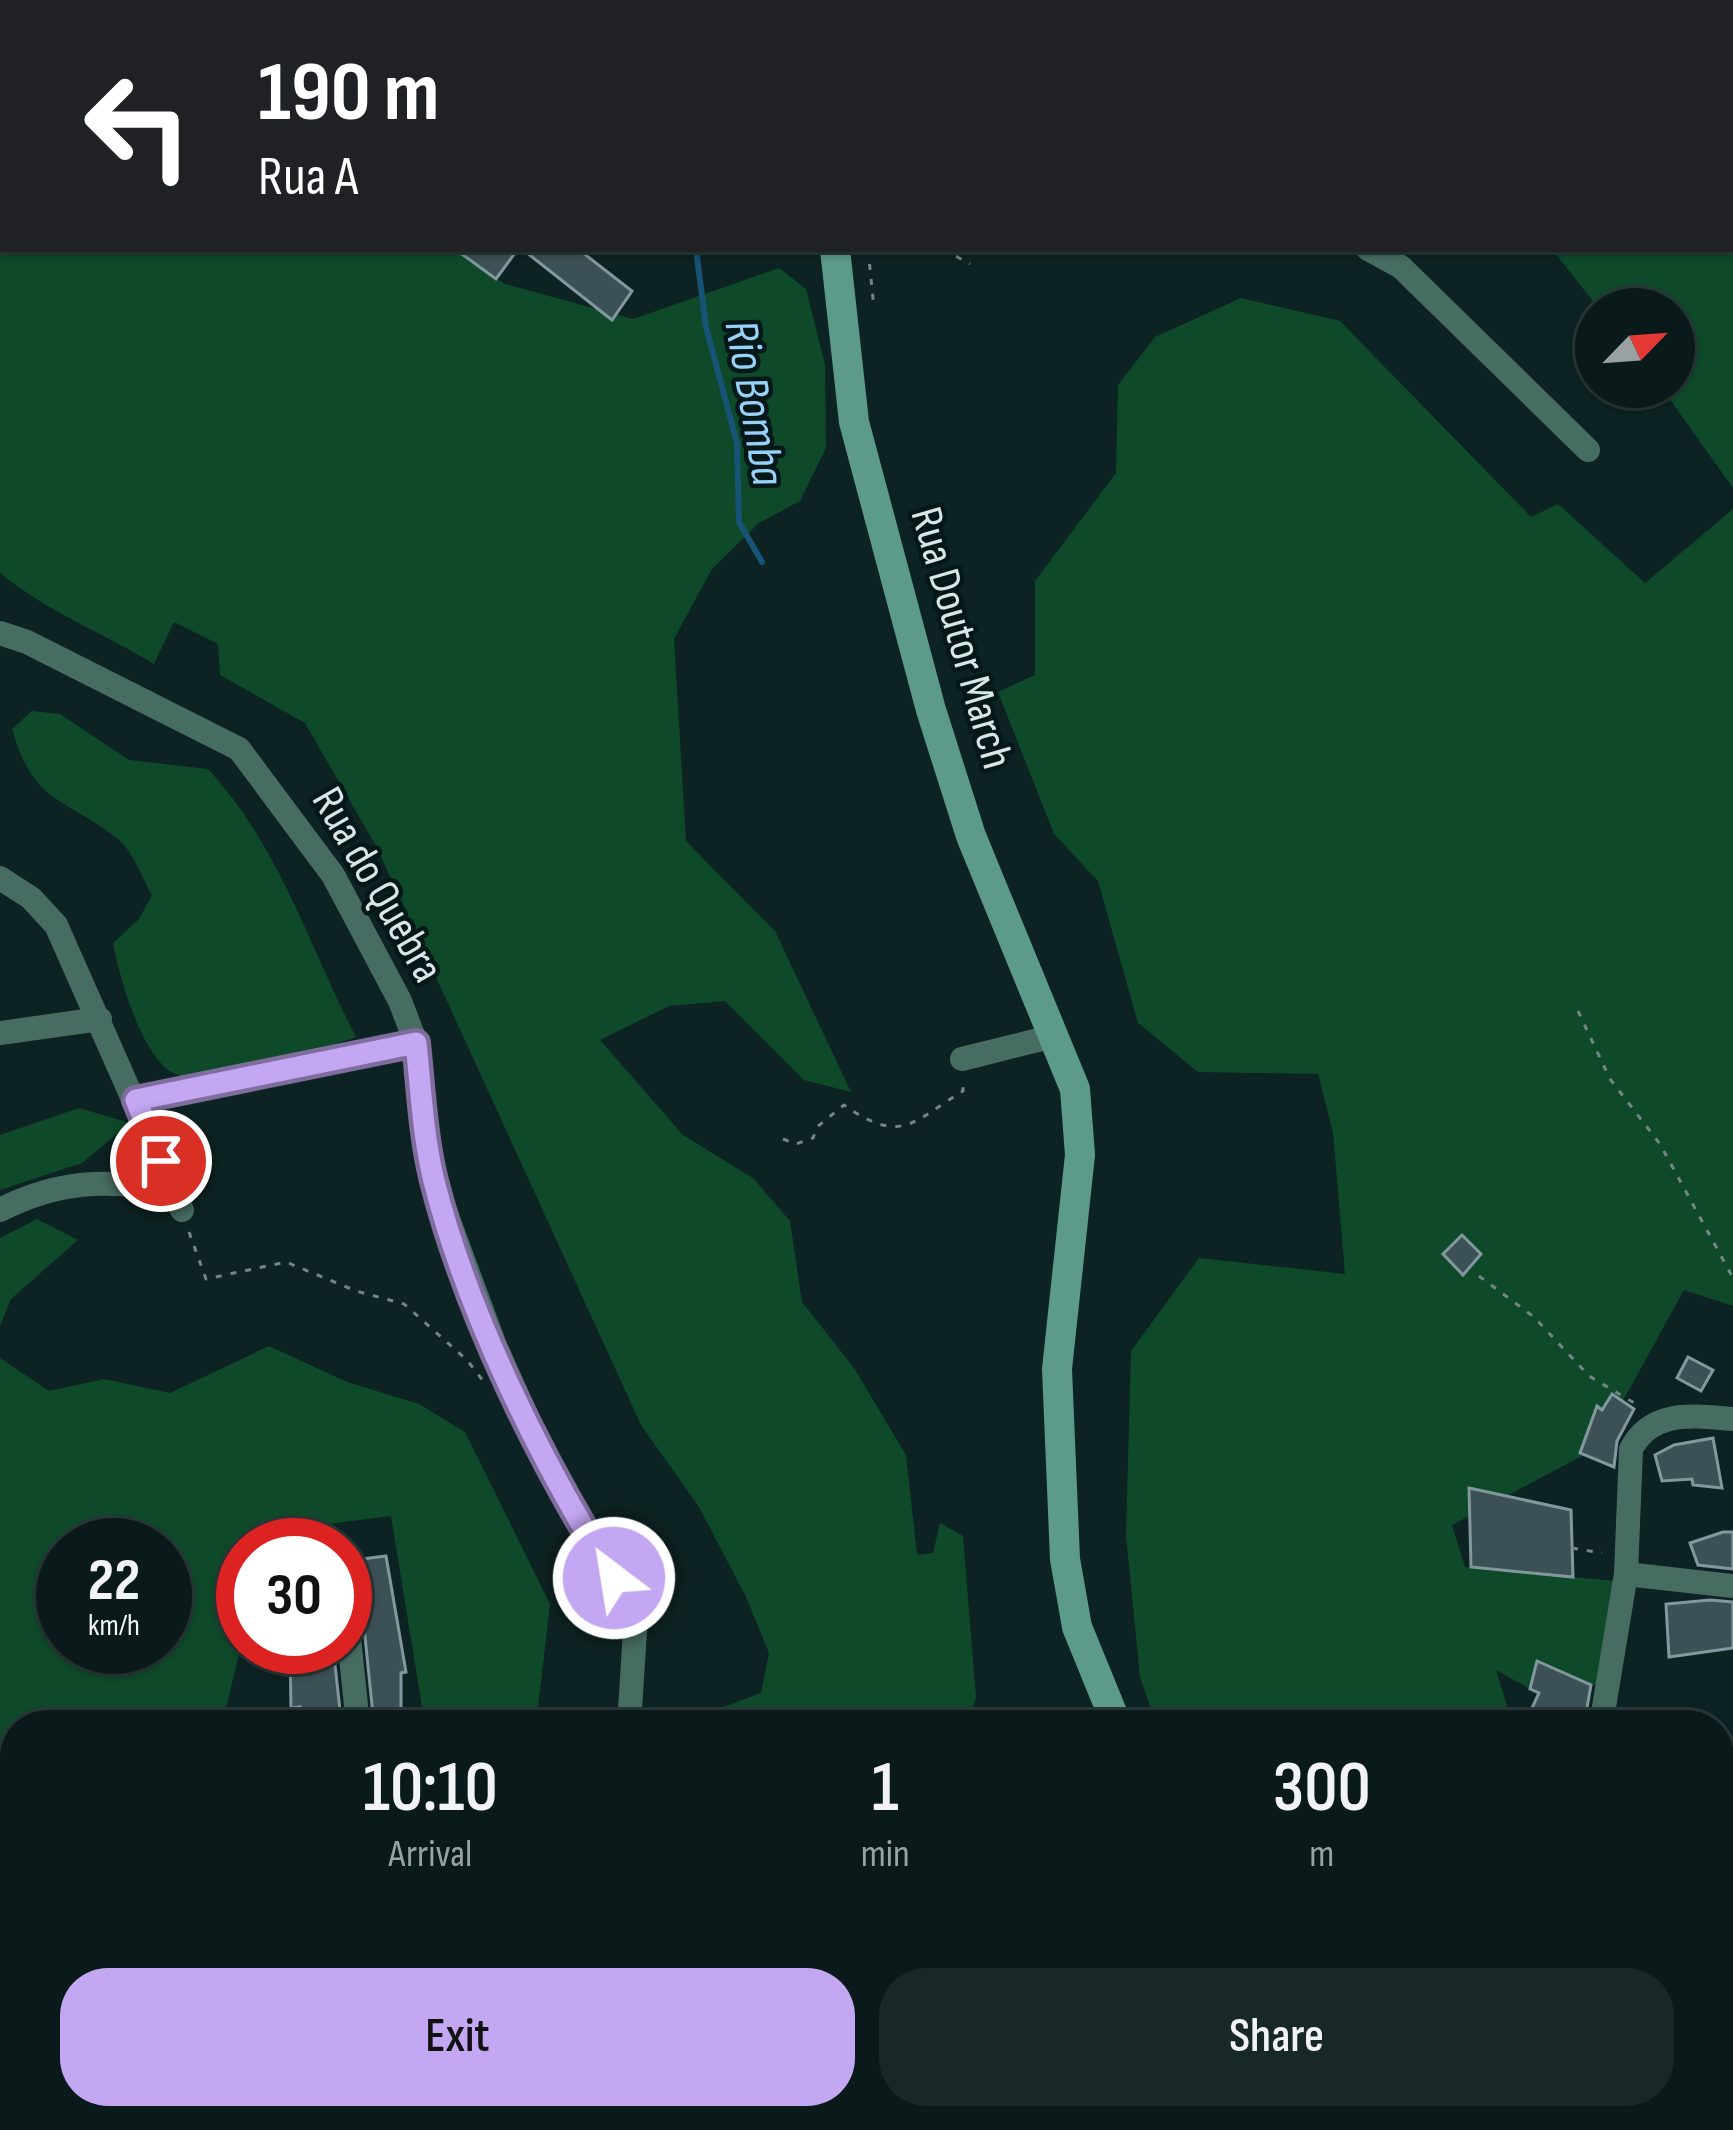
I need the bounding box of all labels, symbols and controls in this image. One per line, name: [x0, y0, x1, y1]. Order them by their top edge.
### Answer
text: 190 m: [258, 43, 440, 144]
icon: left: [60, 48, 216, 204]
text: Rua A: [258, 145, 358, 210]
north arrow: [1575, 288, 1695, 408]
map controls: [1575, 288, 1695, 408]
water label: Rio Bomba: [711, 316, 797, 490]
street label: Rua Doutor March: [897, 501, 1025, 775]
street label: Rua do Quebra: [299, 778, 455, 992]
pin: [110, 1110, 212, 1212]
icon: arrive: [128, 1128, 194, 1194]
position arrow: [551, 1515, 677, 1641]
speed limit sign: 30: [216, 1518, 372, 1674]
text: 22: [88, 1545, 140, 1617]
text: km/h: [88, 1608, 140, 1644]
text: 10:10: [363, 1745, 498, 1832]
text: 1: [872, 1745, 899, 1832]
text: 300: [1273, 1745, 1371, 1832]
text: Arrival: [388, 1831, 472, 1878]
text: min: [861, 1831, 910, 1878]
text: m: [1309, 1831, 1334, 1878]
button: Exit: [60, 1968, 855, 2106]
button: Share: [879, 1968, 1674, 2106]

